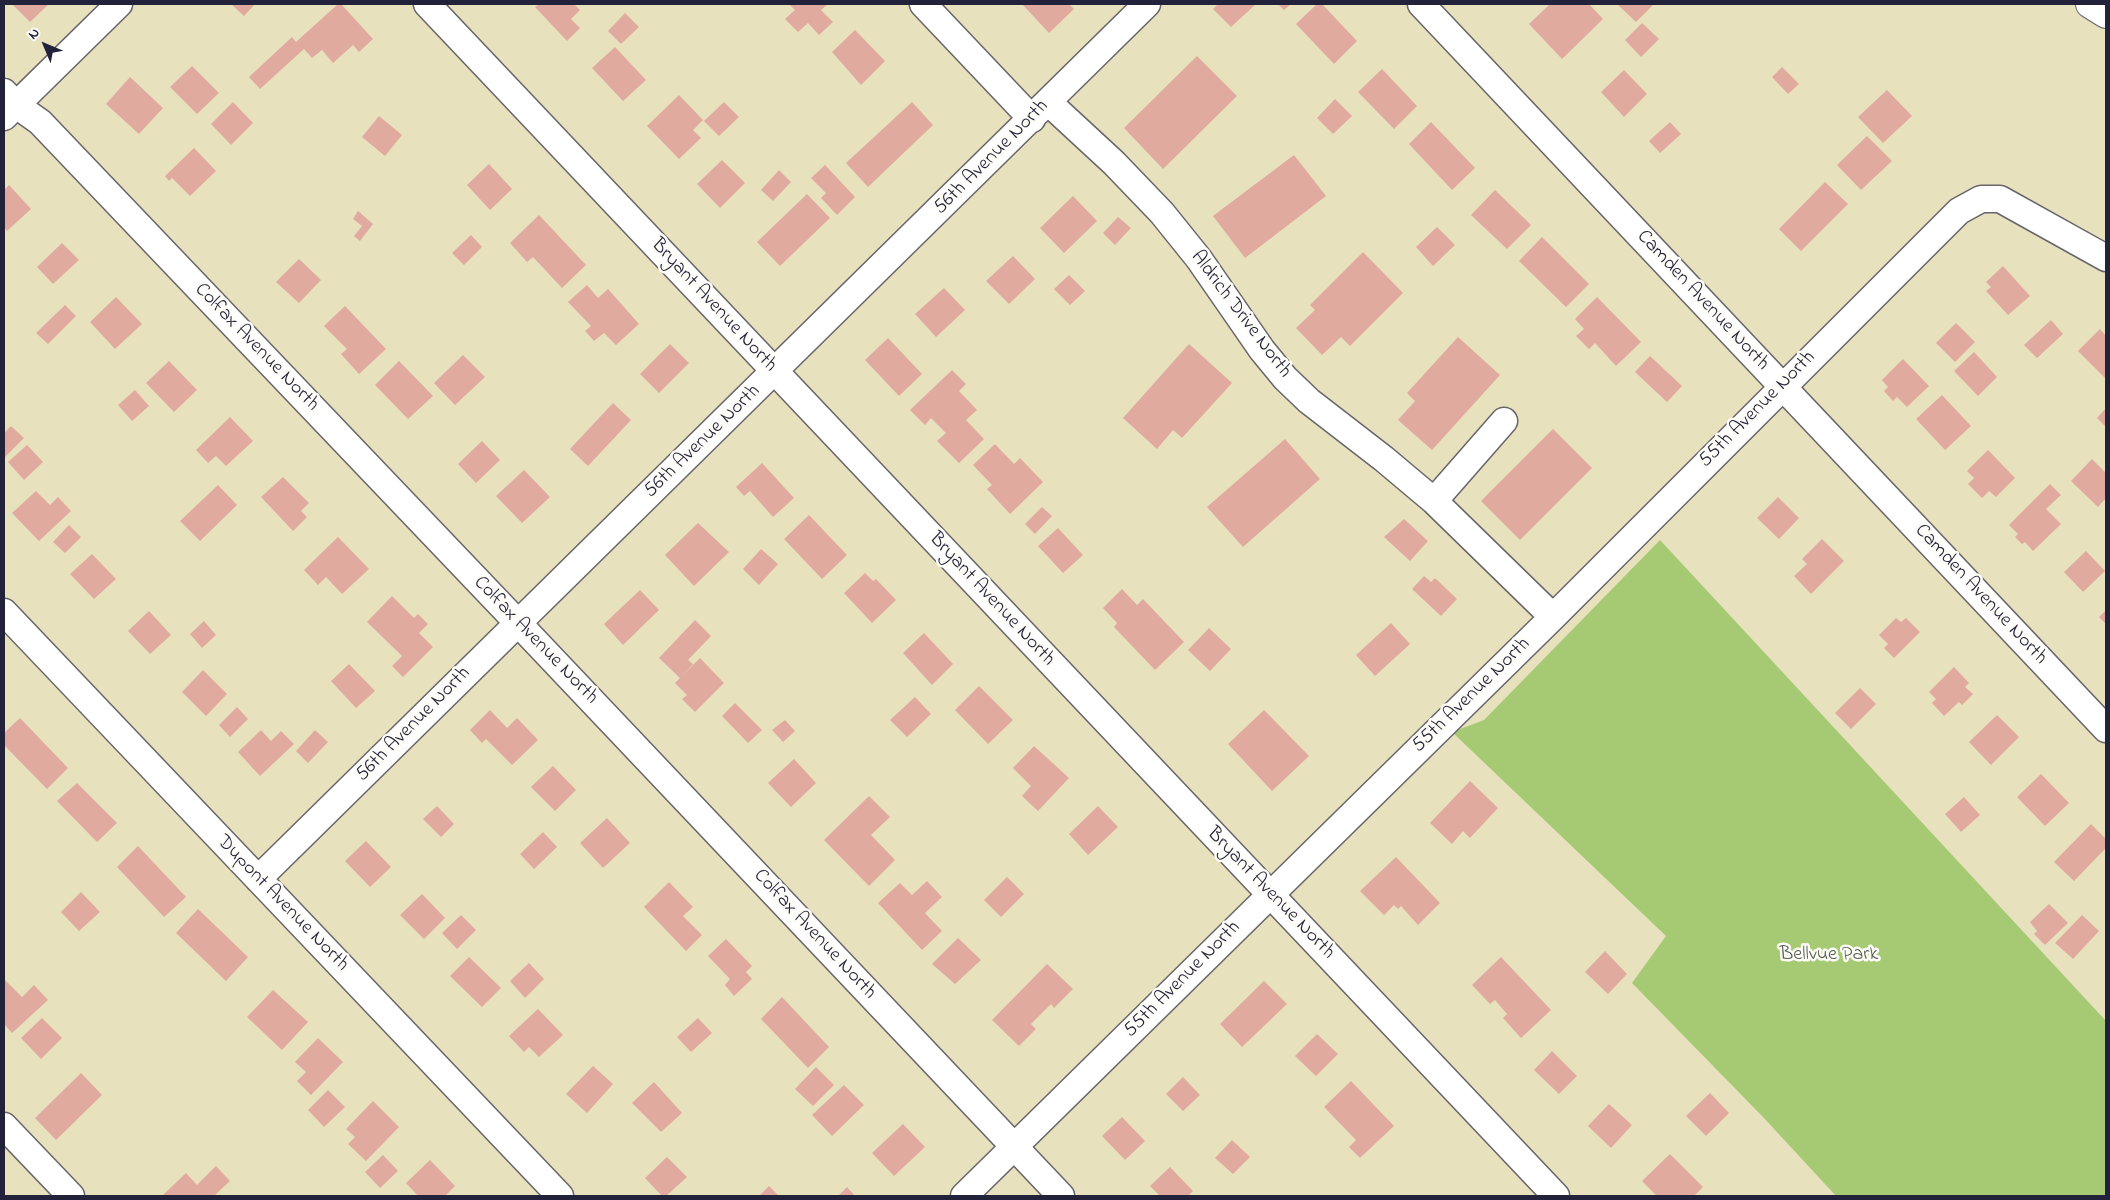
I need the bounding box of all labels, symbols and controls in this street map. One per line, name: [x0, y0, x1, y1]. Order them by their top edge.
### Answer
north arrow: [20, 20, 70, 70]
text: N: [23, 23, 45, 45]
street label: 56th Avenue North: [930, 96, 1054, 220]
street label: Camden Avenue North: [1631, 226, 1773, 376]
street label: Bryant Avenue North: [645, 234, 781, 378]
street label: Aldrich Drive North: [1184, 247, 1296, 383]
street label: Colfax Avenue North: [189, 279, 323, 417]
street label: 55th Avenue North: [1695, 347, 1821, 473]
street label: 56th Avenue North: [640, 380, 766, 504]
street label: Camden Avenue North: [1909, 520, 2051, 670]
street label: Bryant Avenue North: [923, 528, 1059, 672]
street label: Colfax Avenue North: [468, 572, 602, 710]
street label: 55th Avenue North: [1408, 633, 1536, 759]
street label: 56th Avenue North: [352, 663, 476, 787]
street label: Bryant Avenue North: [1201, 823, 1339, 965]
street label: Dupont Avenue North: [211, 831, 353, 977]
street label: Colfax Avenue North: [747, 865, 881, 1005]
street label: 55th Avenue North: [1120, 917, 1246, 1043]
park label: Bellvue Park: [1780, 944, 1878, 968]

